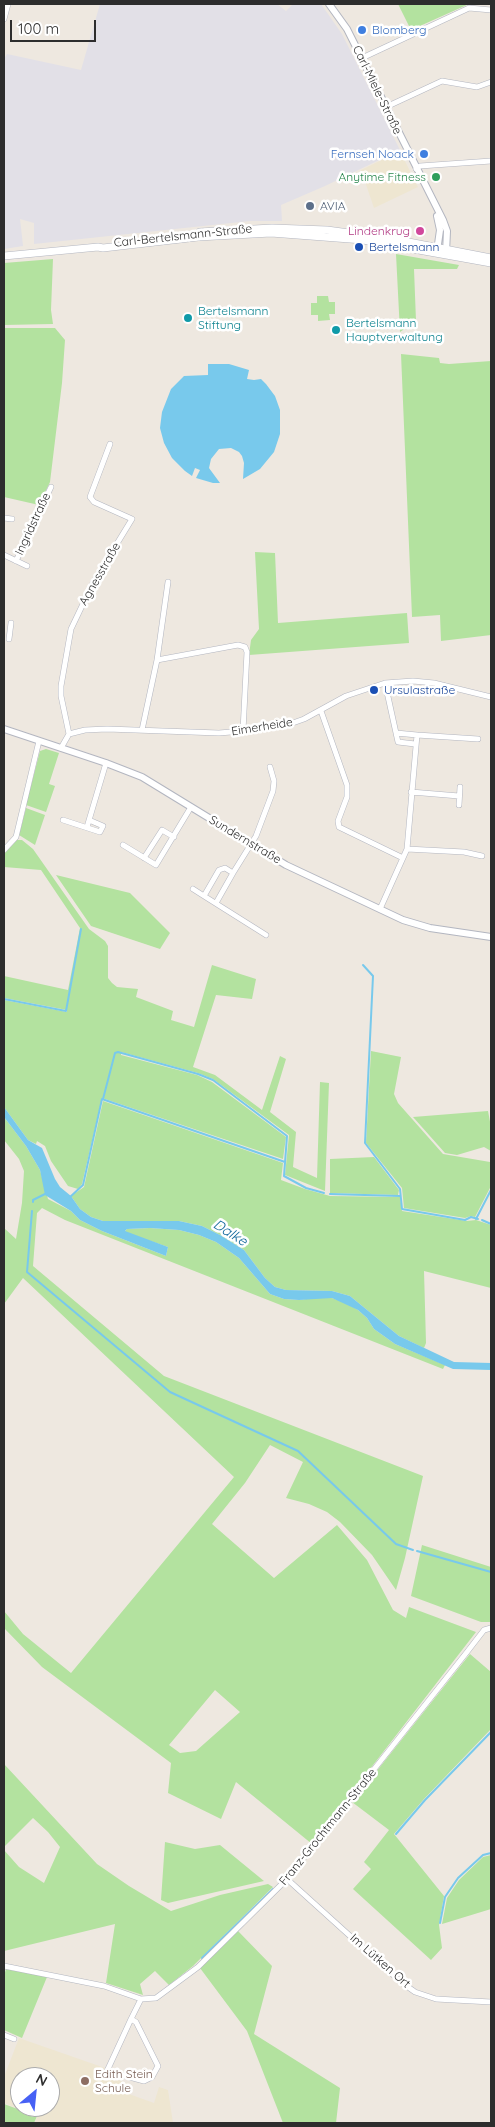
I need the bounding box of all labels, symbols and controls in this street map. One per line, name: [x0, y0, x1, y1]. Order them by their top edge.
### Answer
scale bar: [12, 10, 99, 42]
text: 100 m: [18, 19, 59, 38]
place label: Blomberg: [372, 23, 427, 37]
marker: Blomberg: [356, 24, 368, 36]
street label: Carl-Miele-Straße: [349, 43, 405, 137]
place label: Fernseh Noack: [331, 147, 414, 161]
marker: Fernseh Noack: [418, 148, 430, 160]
place label: Anytime Fitness: [339, 170, 426, 184]
marker: Anytime Fitness: [430, 171, 442, 183]
place label: AVIA: [320, 199, 345, 213]
marker: AVIA: [304, 200, 316, 212]
street label: Carl-Bertelsmann-Straße: [113, 222, 253, 250]
place label: Lindenkrug: [348, 224, 410, 238]
marker: Lindenkrug: [414, 225, 426, 237]
place label: Bertelsmann: [369, 240, 439, 254]
marker: Bertelsmann: [353, 241, 365, 253]
place label: Bertelsmann Stiftung: [198, 304, 268, 332]
marker: Bertelsmann Stiftung: [182, 312, 194, 324]
place label: Bertelsmann Hauptverwaltung: [346, 316, 443, 344]
marker: Bertelsmann Hauptverwaltung: [330, 324, 342, 336]
street label: Ingridstraße: [12, 490, 54, 558]
street label: Agnesstraße: [76, 540, 124, 608]
place label: Ursulastraße: [384, 683, 455, 697]
marker: Ursulastraße: [368, 684, 380, 696]
street label: Eimerheide: [230, 715, 294, 739]
street label: Sundernstraße: [206, 813, 284, 867]
water label: Dalke: [210, 1216, 250, 1250]
street label: Franz-Grochtmann-Straße: [276, 1766, 380, 1888]
street label: Im Lütken Ort: [347, 1931, 413, 1991]
north arrow: [10, 2067, 60, 2117]
place label: Edith Stein Schule: [95, 2067, 153, 2095]
text: N: [33, 2069, 50, 2090]
marker: Edith Stein Schule: [79, 2075, 91, 2087]

